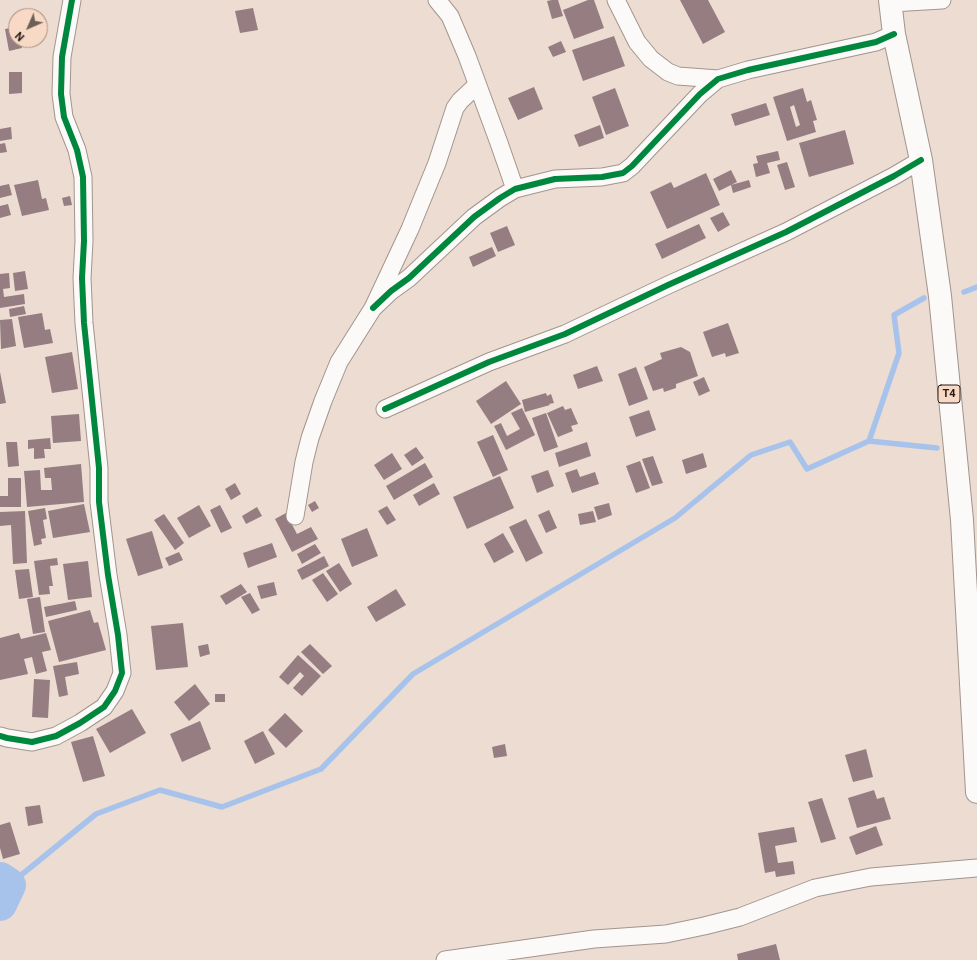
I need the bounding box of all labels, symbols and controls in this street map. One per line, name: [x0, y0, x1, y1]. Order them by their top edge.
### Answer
north arrow: [8, 8, 48, 48]
text: N: [13, 29, 27, 43]
road number: T4: [938, 385, 960, 403]

